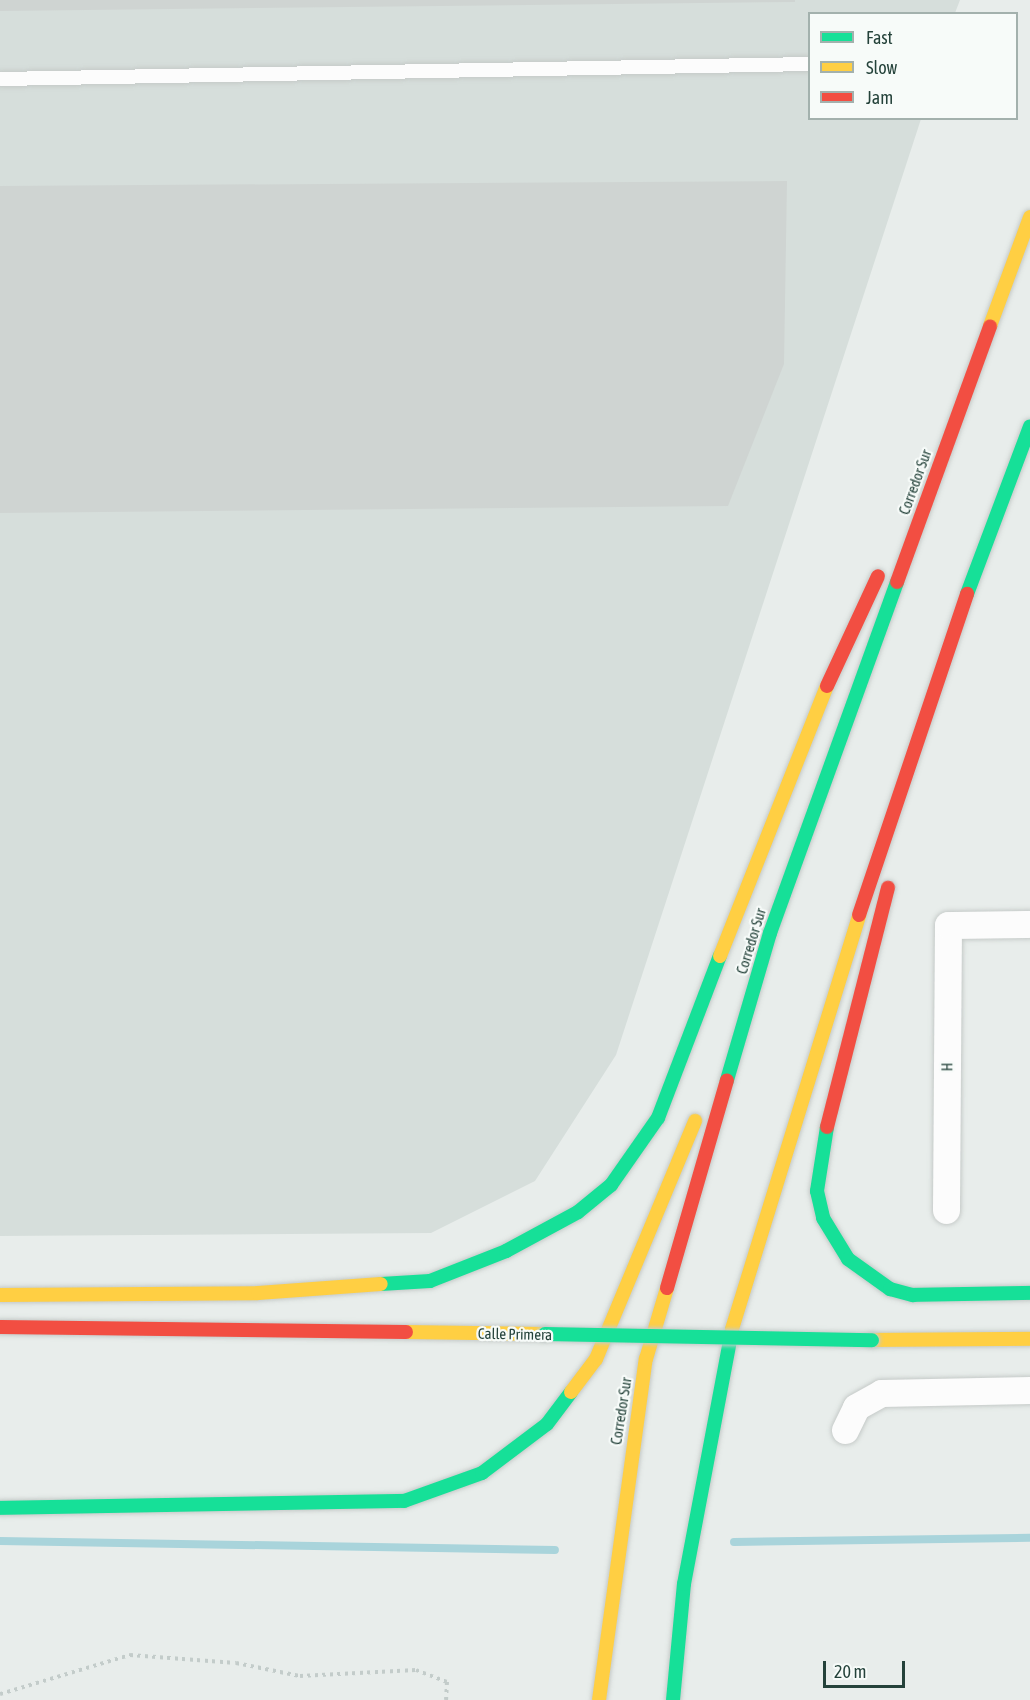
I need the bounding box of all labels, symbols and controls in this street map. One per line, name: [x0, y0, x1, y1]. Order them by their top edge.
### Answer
legend: [808, 12, 1018, 120]
text: Fast: [866, 27, 893, 48]
text: Slow: [866, 57, 897, 78]
text: Jam: [866, 87, 893, 108]
street label: Corredor Sur: [895, 447, 935, 517]
street label: Corredor Sur: [732, 906, 770, 976]
street label: H: [938, 1063, 956, 1071]
street label: Calle Primera: [478, 1324, 552, 1344]
street label: Corredor Sur: [607, 1376, 635, 1446]
scale bar: [826, 1649, 908, 1687]
text: 20 m: [834, 1661, 866, 1682]

